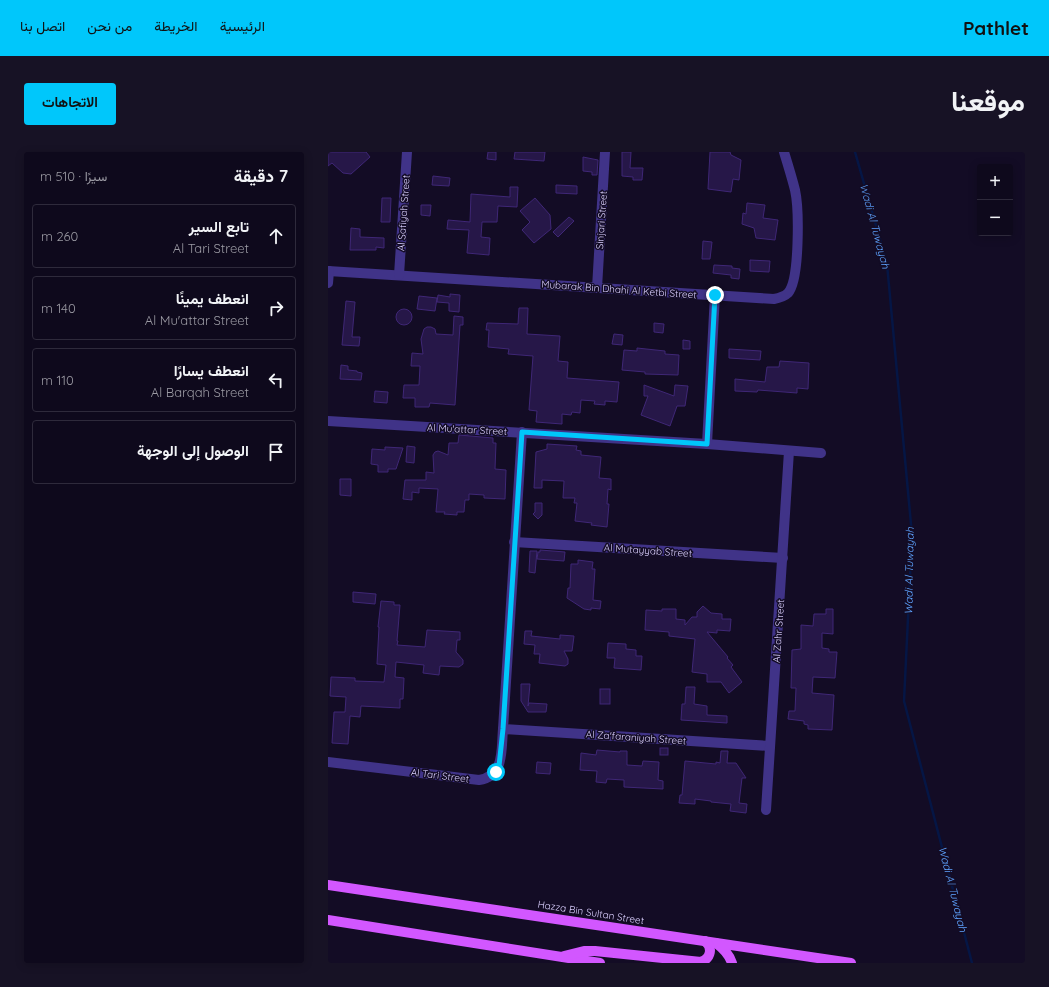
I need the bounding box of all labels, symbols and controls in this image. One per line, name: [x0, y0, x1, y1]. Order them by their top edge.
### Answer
text: Pathlet: [963, 16, 1029, 40]
text: اتصل بنا: [20, 17, 65, 35]
text: من نحن: [87, 17, 132, 35]
text: الخريطة: [154, 17, 198, 35]
text: الرئيسية: [220, 17, 265, 35]
button: الاتجاهات: [24, 83, 116, 125]
text: موقعنا: [951, 83, 1025, 118]
map controls: [977, 164, 1013, 236]
button: +: [977, 164, 1013, 200]
text: 7 دقيقة: [234, 165, 288, 186]
text: سيرًا · 510 m: [40, 168, 107, 184]
street label: Al Safiyah Street: [394, 174, 413, 252]
water label: Wadi Al Tuwayah: [857, 182, 893, 271]
street label: Sinjari Street: [593, 190, 610, 250]
button: −: [977, 200, 1013, 236]
text: تابع السير: [189, 217, 249, 236]
icon: ahead: [265, 225, 287, 247]
text: 260 m: [41, 228, 78, 244]
text: Al Tari Street: [173, 240, 249, 256]
street label: Mubarak Bin Dhahi Al Ketbi Street: [541, 278, 698, 301]
route end: [706, 286, 724, 304]
text: انعطف يمينًا: [176, 289, 249, 308]
icon: right: [265, 297, 287, 319]
text: 140 m: [41, 300, 76, 316]
text: Al Mu'attar Street: [145, 312, 249, 328]
text: انعطف يسارًا: [174, 361, 249, 380]
icon: left: [265, 369, 287, 391]
text: 110 m: [41, 372, 74, 388]
text: Al Barqah Street: [151, 384, 249, 400]
street label: Al Mu'attar Street: [427, 421, 508, 438]
text: الوصول إلى الوجهة: [137, 441, 249, 460]
icon: arrive: [265, 441, 287, 463]
water label: Wadi Al Tuwayah: [901, 526, 917, 615]
street label: Al Mutayyab Street: [603, 541, 693, 560]
street label: Al Zahr Street: [770, 598, 787, 663]
street label: Al Za'faraniyah Street: [585, 727, 687, 748]
route start: [487, 763, 505, 781]
street label: Al Tari Street: [410, 765, 470, 786]
water label: Wadi Al Tuwayah: [936, 845, 971, 934]
street label: Hazza Bin Sultan Street: [537, 898, 646, 927]

